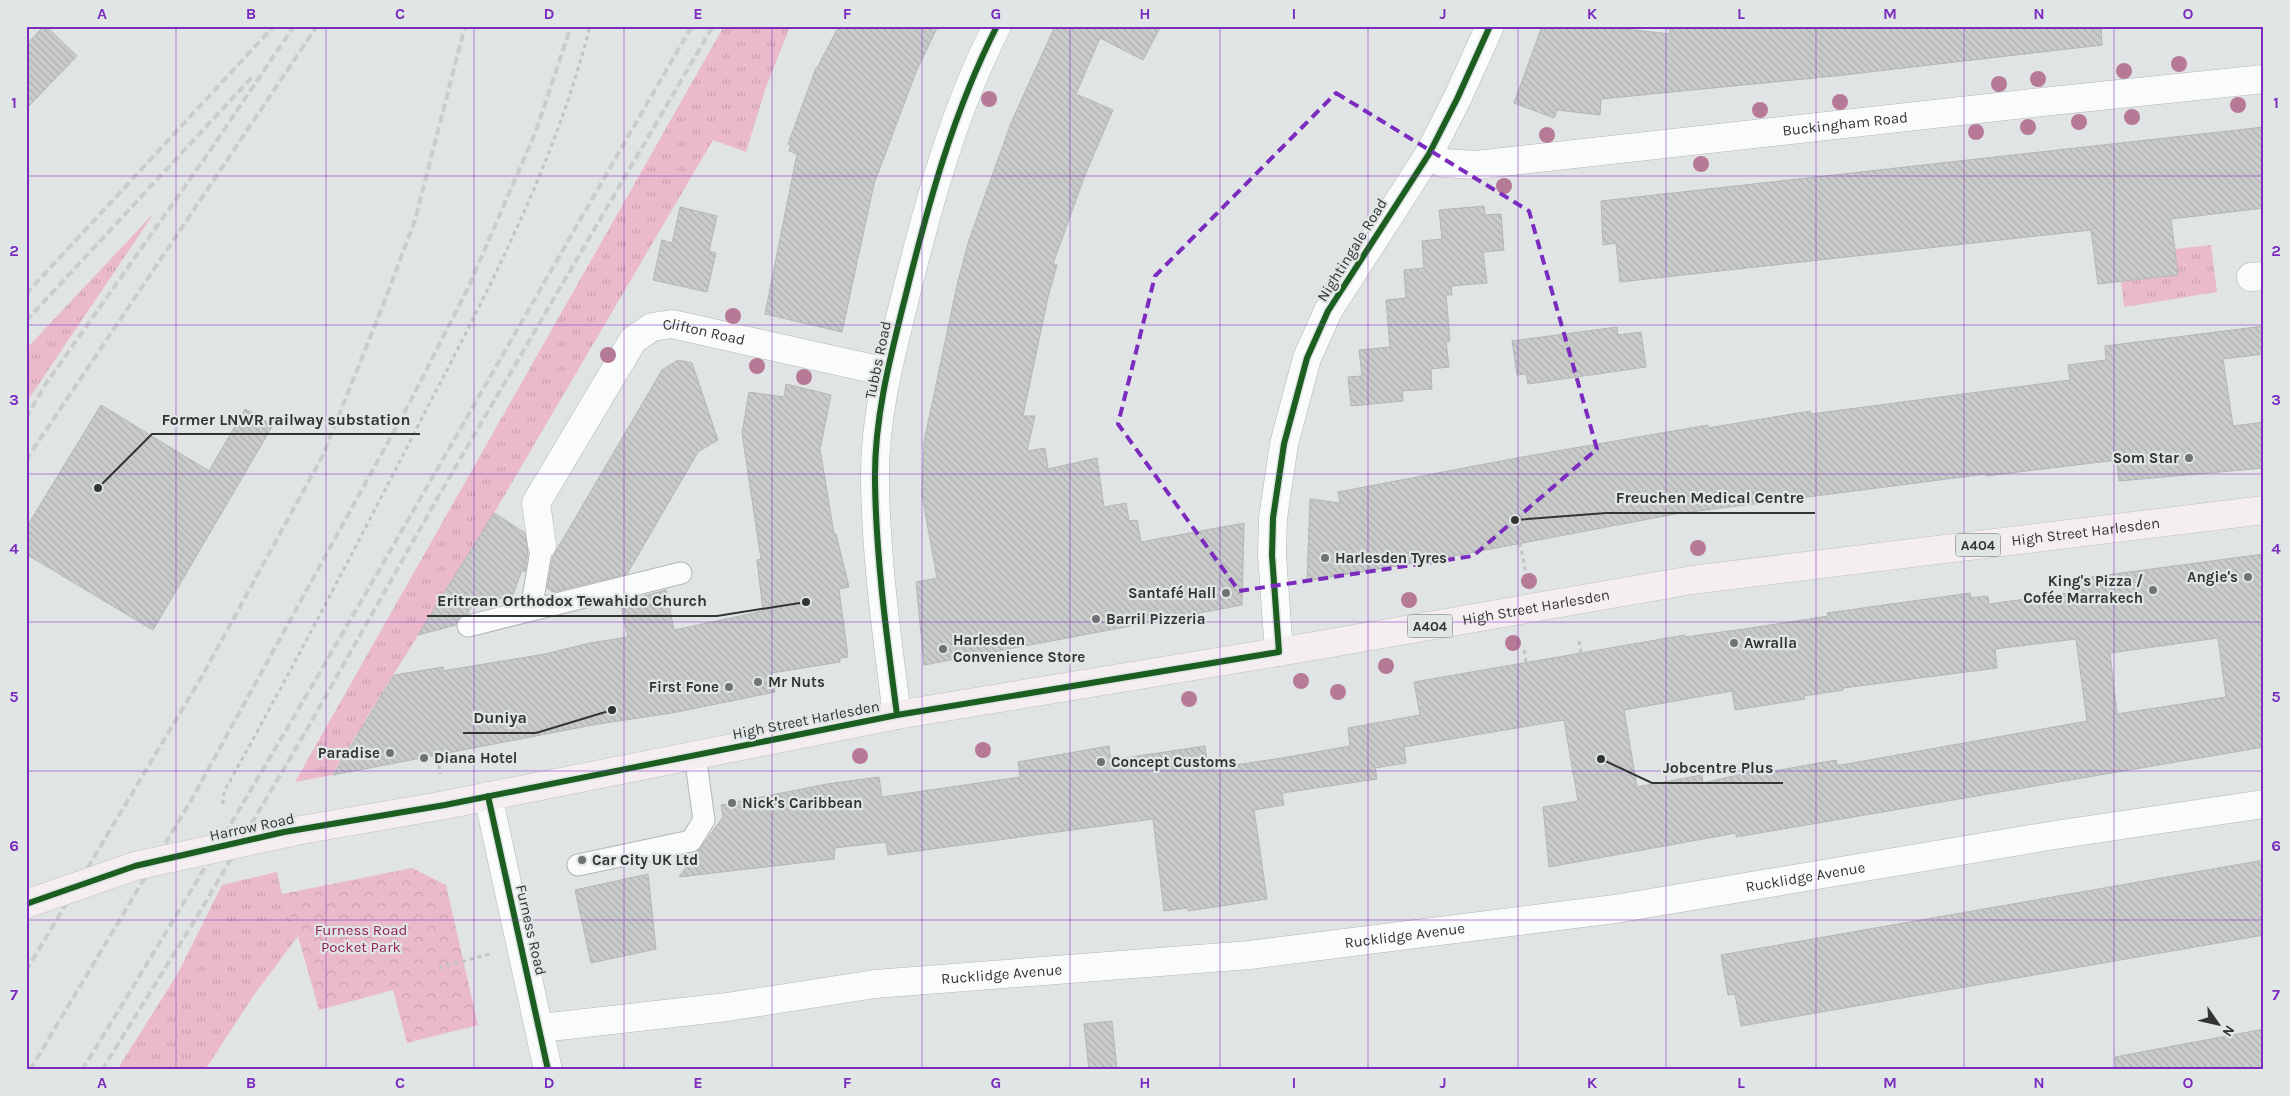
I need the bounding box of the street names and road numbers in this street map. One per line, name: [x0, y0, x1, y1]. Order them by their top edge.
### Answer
street label: Buckingham Road: [1781, 108, 1909, 140]
street label: Nightingale Road: [1313, 195, 1391, 305]
street label: Clifton Road: [661, 315, 747, 349]
street label: Tubbs Road: [861, 319, 895, 401]
street label: High Street Harlesden: [2010, 514, 2161, 550]
road number: A404: [1956, 534, 2000, 556]
street label: High Street Harlesden: [1461, 586, 1611, 629]
road number: A404: [1408, 614, 1452, 638]
street label: High Street Harlesden: [731, 697, 881, 743]
street label: Harrow Road: [208, 809, 296, 845]
street label: Rucklidge Avenue: [1744, 858, 1867, 896]
street label: Furness Road: [512, 883, 550, 977]
street label: Rucklidge Avenue: [1343, 919, 1466, 952]
street label: Rucklidge Avenue: [941, 961, 1063, 988]

